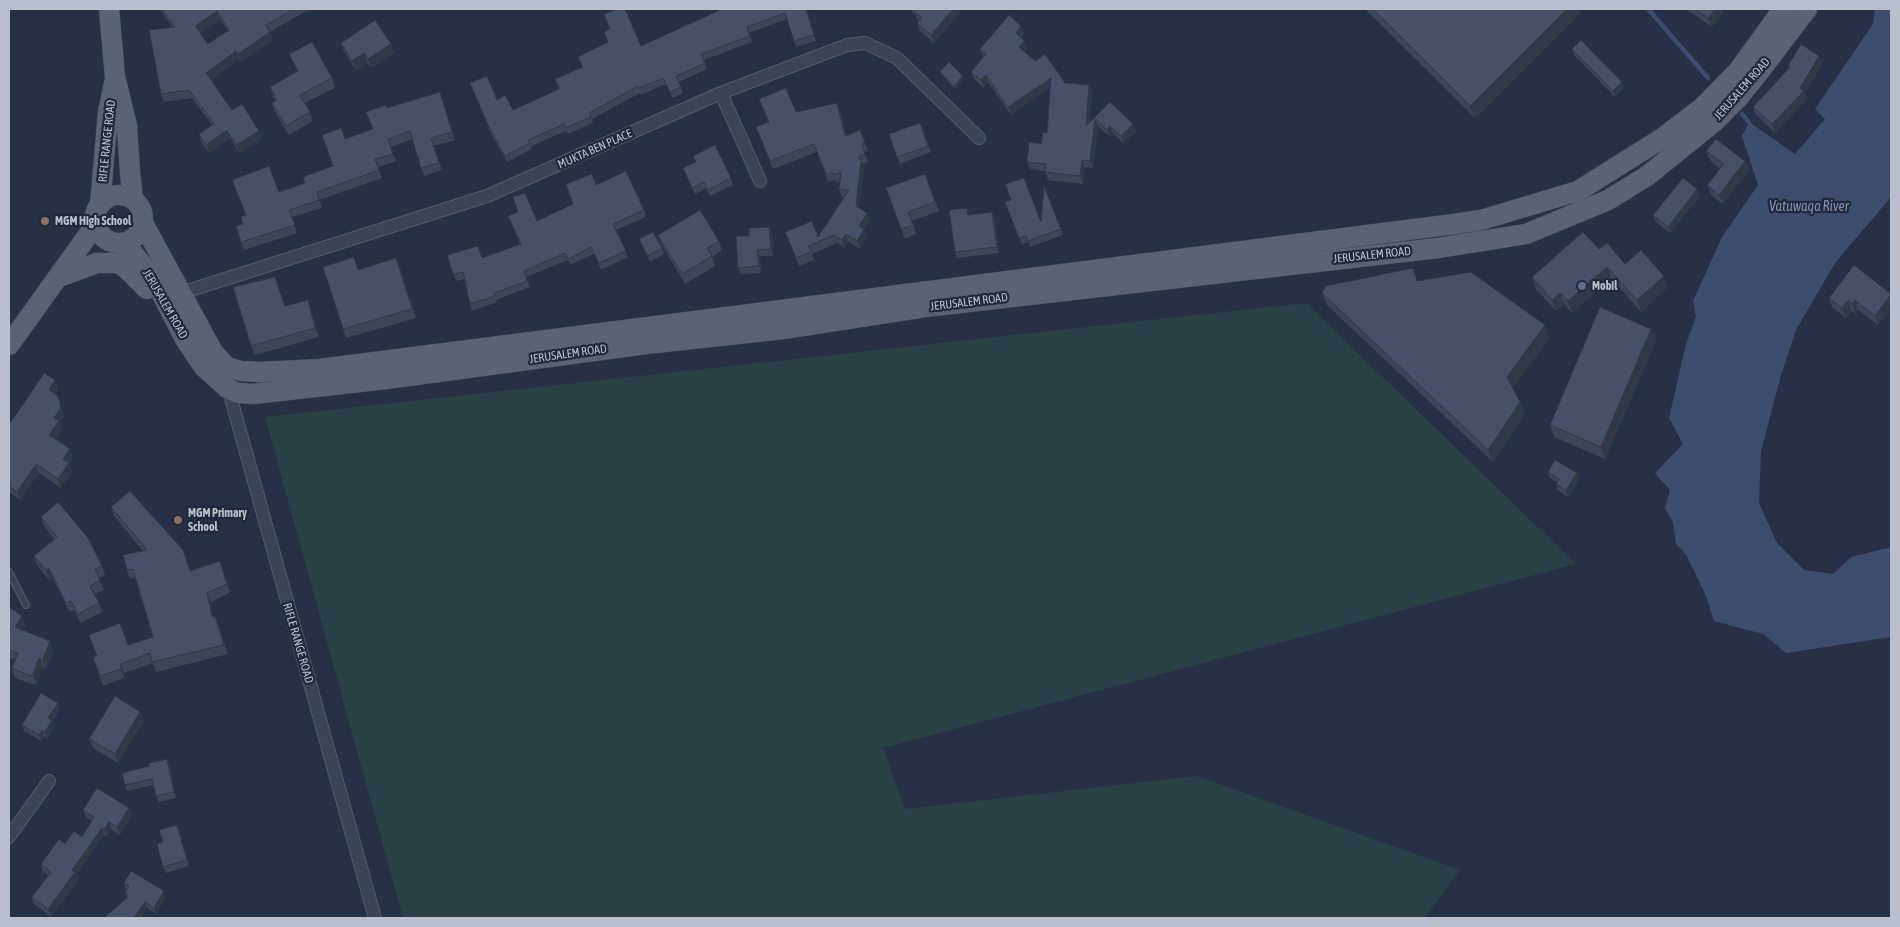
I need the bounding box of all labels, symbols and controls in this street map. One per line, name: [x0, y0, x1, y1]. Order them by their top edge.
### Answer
street label: JERUSALEM ROAD: [1711, 55, 1773, 123]
street label: RIFLE RANGE ROAD: [96, 99, 118, 183]
street label: MUKTA BEN PLACE: [556, 126, 634, 172]
water label: Vatuwaqa River: [1769, 199, 1849, 215]
place label: MGM High School: [55, 214, 131, 228]
marker: MGM High School: [39, 215, 51, 227]
street label: JERUSALEM ROAD: [1333, 244, 1411, 266]
street label: JERUSALEM ROAD: [139, 267, 191, 341]
place label: Mobil: [1592, 279, 1617, 293]
marker: Mobil: [1576, 280, 1588, 292]
street label: JERUSALEM ROAD: [929, 290, 1009, 314]
street label: JERUSALEM ROAD: [528, 341, 608, 367]
place label: MGM Primary School: [188, 506, 247, 534]
marker: MGM Primary School: [172, 514, 184, 526]
street label: RIFLE RANGE ROAD: [280, 601, 316, 685]

